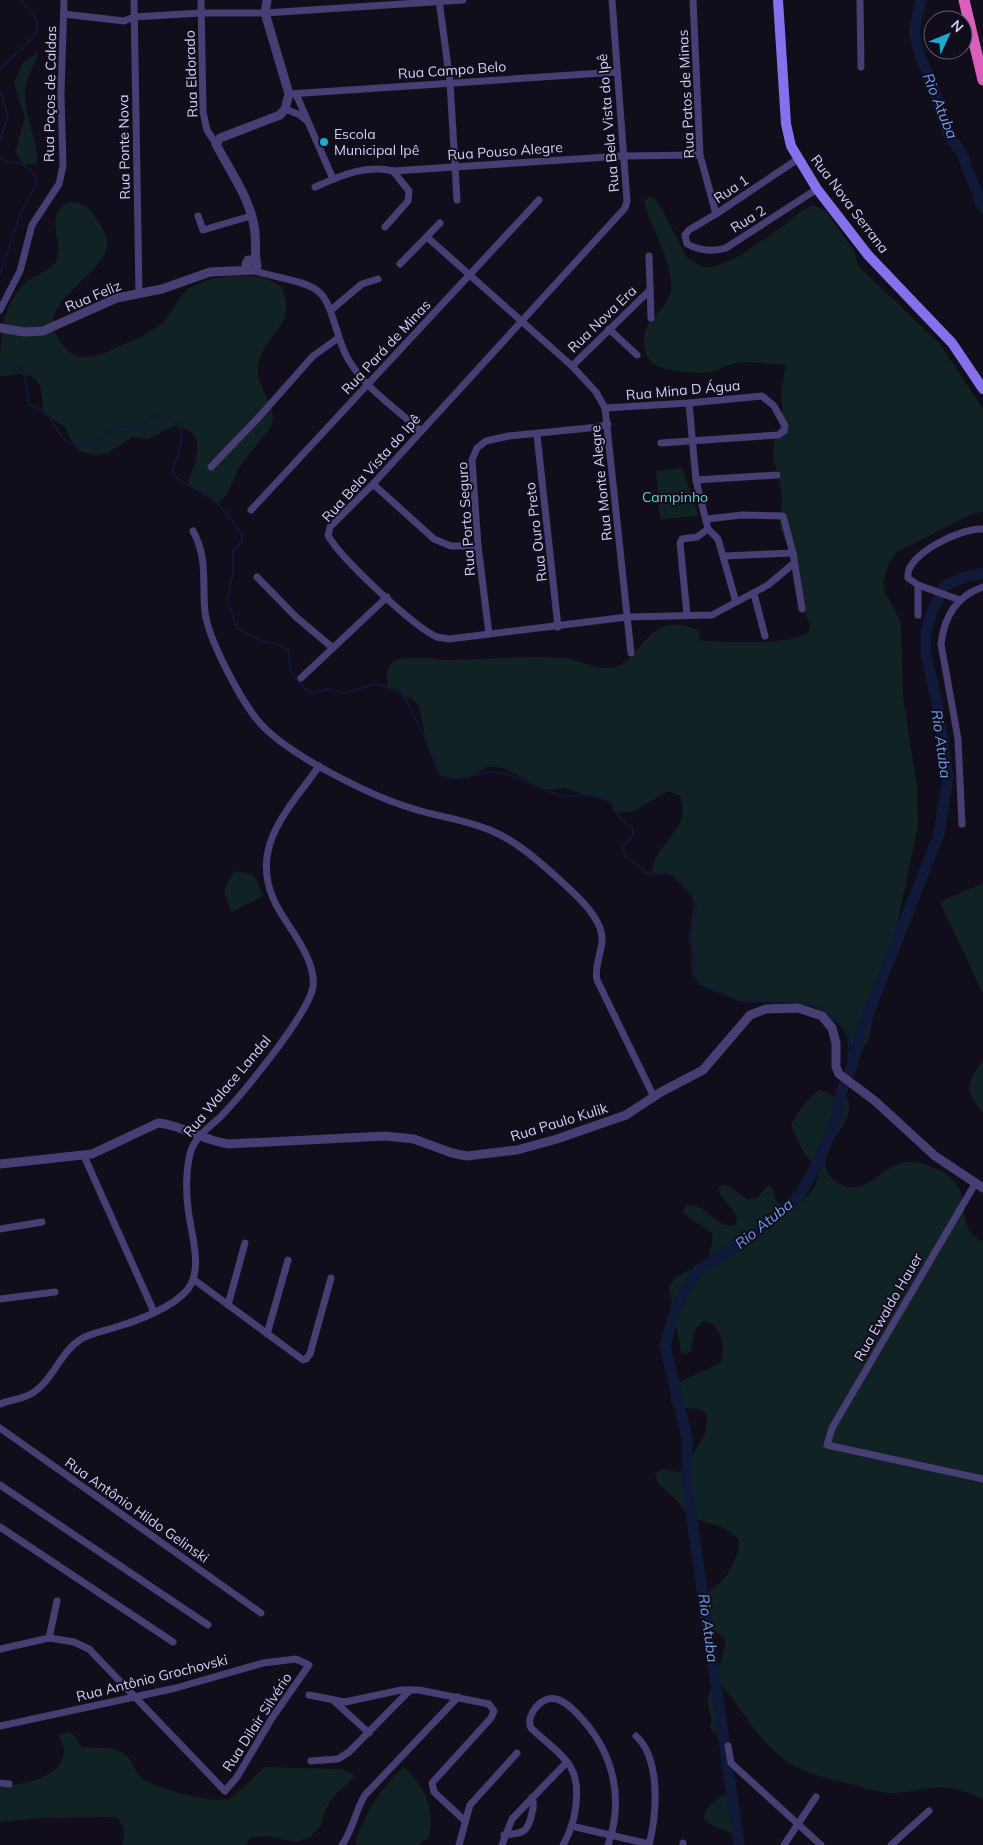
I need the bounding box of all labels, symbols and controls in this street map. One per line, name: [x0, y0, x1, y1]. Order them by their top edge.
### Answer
north arrow: [923, 10, 973, 60]
text: N: [947, 16, 967, 36]
street label: Rua Poços de Caldas: [40, 26, 60, 162]
street label: Rua Patos de Minas: [674, 29, 698, 159]
street label: Rua Eldorado: [180, 30, 202, 118]
street label: Rua Bela Vista do Ipê: [593, 53, 623, 193]
street label: Rua Campo Belo: [397, 57, 507, 83]
water label: Rio Atuba: [919, 70, 962, 141]
street label: Rua Ponte Nova: [114, 94, 134, 200]
place label: Escola Municipal Ipê: [334, 125, 419, 159]
marker: Escola Municipal Ipê: [318, 136, 330, 148]
street label: Rua Pouso Alegre: [447, 138, 563, 164]
street label: Rua Nova Serrana: [807, 151, 893, 257]
street label: Rua 1: [710, 171, 752, 207]
street label: Rua 2: [727, 201, 769, 237]
street label: Rua Feliz: [62, 276, 124, 316]
street label: Rua Nova Era: [564, 282, 640, 356]
street label: Rua Pará de Minas: [338, 296, 434, 398]
street label: Rua Mina D Água: [625, 376, 741, 404]
street label: Rua Bela Vista do Ipê: [318, 410, 424, 526]
street label: Rua Monte Alegre: [586, 424, 616, 542]
street label: Rua Porto Seguro: [453, 461, 479, 577]
street label: Rua Ouro Preto: [521, 481, 551, 583]
park label: Campinho: [642, 488, 708, 506]
water label: Rio Atuba: [927, 708, 956, 780]
street label: Rua Walace Landal: [179, 1032, 275, 1140]
street label: Rua Paulo Kulik: [508, 1098, 611, 1145]
water label: Rio Atuba: [731, 1194, 797, 1253]
street label: Rua Ewaldo Hauer: [850, 1249, 927, 1364]
street label: Rua Antônio Hildo Gelinski: [61, 1453, 213, 1567]
water label: Rio Atuba: [694, 1592, 723, 1664]
street label: Rua Antônio Grochovski: [74, 1650, 230, 1706]
street label: Rua Dilair Silvério: [218, 1669, 296, 1775]

